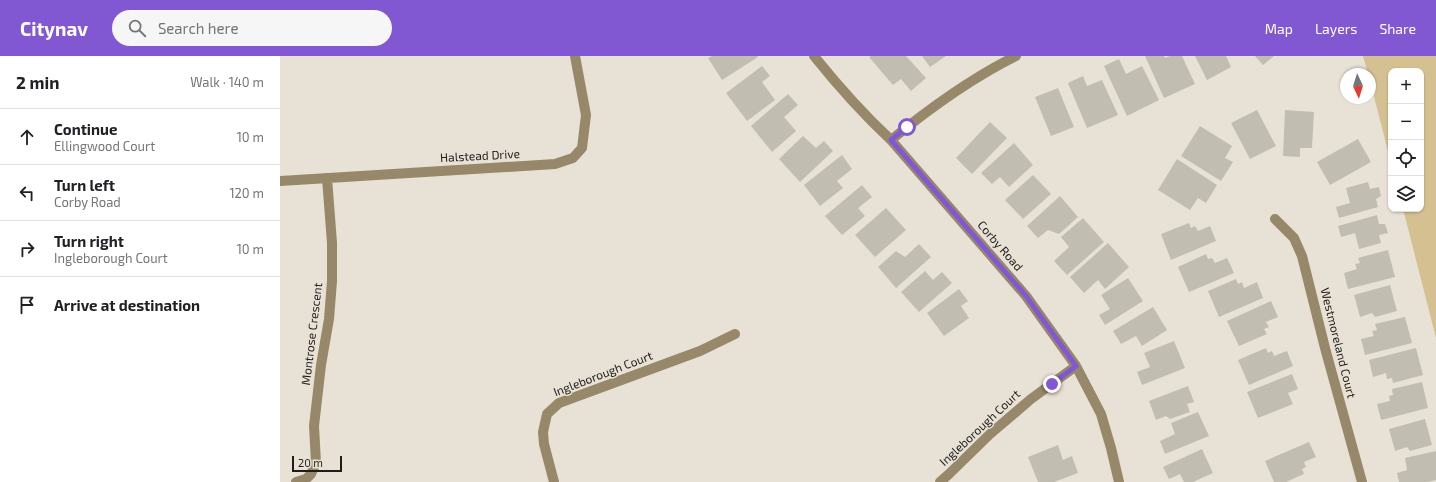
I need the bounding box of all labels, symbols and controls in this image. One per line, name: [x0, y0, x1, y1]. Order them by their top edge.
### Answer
search box: [112, 10, 392, 46]
text: Citynav: [20, 17, 88, 40]
icon: search: [126, 17, 148, 39]
text: Search here: [158, 19, 238, 37]
text: Map: [1265, 20, 1293, 37]
text: Layers: [1315, 20, 1357, 37]
text: Share: [1379, 20, 1416, 37]
north arrow: [1340, 68, 1376, 104]
map controls: [1388, 68, 1424, 212]
button: +: [1388, 68, 1424, 104]
text: 2 min: [16, 72, 59, 92]
text: Walk · 140 m: [190, 74, 264, 90]
button: −: [1388, 104, 1424, 140]
route start: [898, 118, 916, 136]
text: Continue: [54, 120, 117, 138]
icon: ahead: [16, 126, 38, 148]
text: 10 m: [237, 129, 264, 145]
text: Ellingwood Court: [54, 138, 155, 154]
button: locate: [1388, 140, 1424, 176]
street label: Halstead Drive: [440, 146, 520, 164]
text: Turn left: [54, 176, 115, 194]
button: layers: [1388, 176, 1424, 212]
icon: left: [16, 182, 38, 204]
text: 120 m: [229, 185, 264, 201]
text: Corby Road: [54, 194, 121, 210]
street label: Corby Road: [975, 217, 1026, 273]
text: Turn right: [54, 232, 124, 250]
icon: right: [16, 238, 38, 260]
text: 10 m: [237, 241, 264, 257]
text: Ingleborough Court: [54, 250, 168, 266]
street label: Montrose Crescent: [298, 281, 324, 386]
street label: Westmoreland Court: [1318, 286, 1360, 400]
icon: arrive: [16, 294, 38, 316]
text: Arrive at destination: [54, 296, 200, 314]
street label: Ingleborough Court: [551, 348, 655, 398]
route end: [1043, 375, 1061, 393]
street label: Ingleborough Court: [936, 386, 1023, 468]
scale bar: [292, 454, 342, 473]
text: 20 m: [298, 456, 323, 469]

